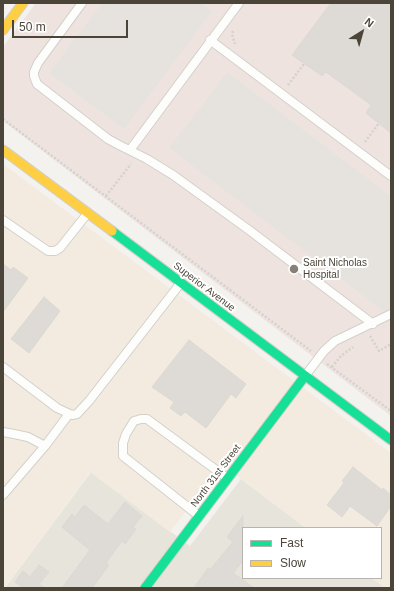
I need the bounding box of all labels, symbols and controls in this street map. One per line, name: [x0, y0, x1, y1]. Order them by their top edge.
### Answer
scale bar: [14, 12, 130, 38]
north arrow: [342, 12, 382, 52]
text: N: [362, 15, 376, 30]
text: 50 m: [19, 20, 46, 34]
place label: Saint Nicholas Hospital: [303, 257, 367, 280]
street label: Superior Avenue: [171, 260, 237, 314]
marker: Saint Nicholas Hospital: [288, 263, 300, 275]
street label: North 31st Street: [188, 442, 244, 510]
legend: [242, 527, 382, 579]
text: Fast: [280, 536, 303, 550]
text: Slow: [280, 556, 306, 570]

